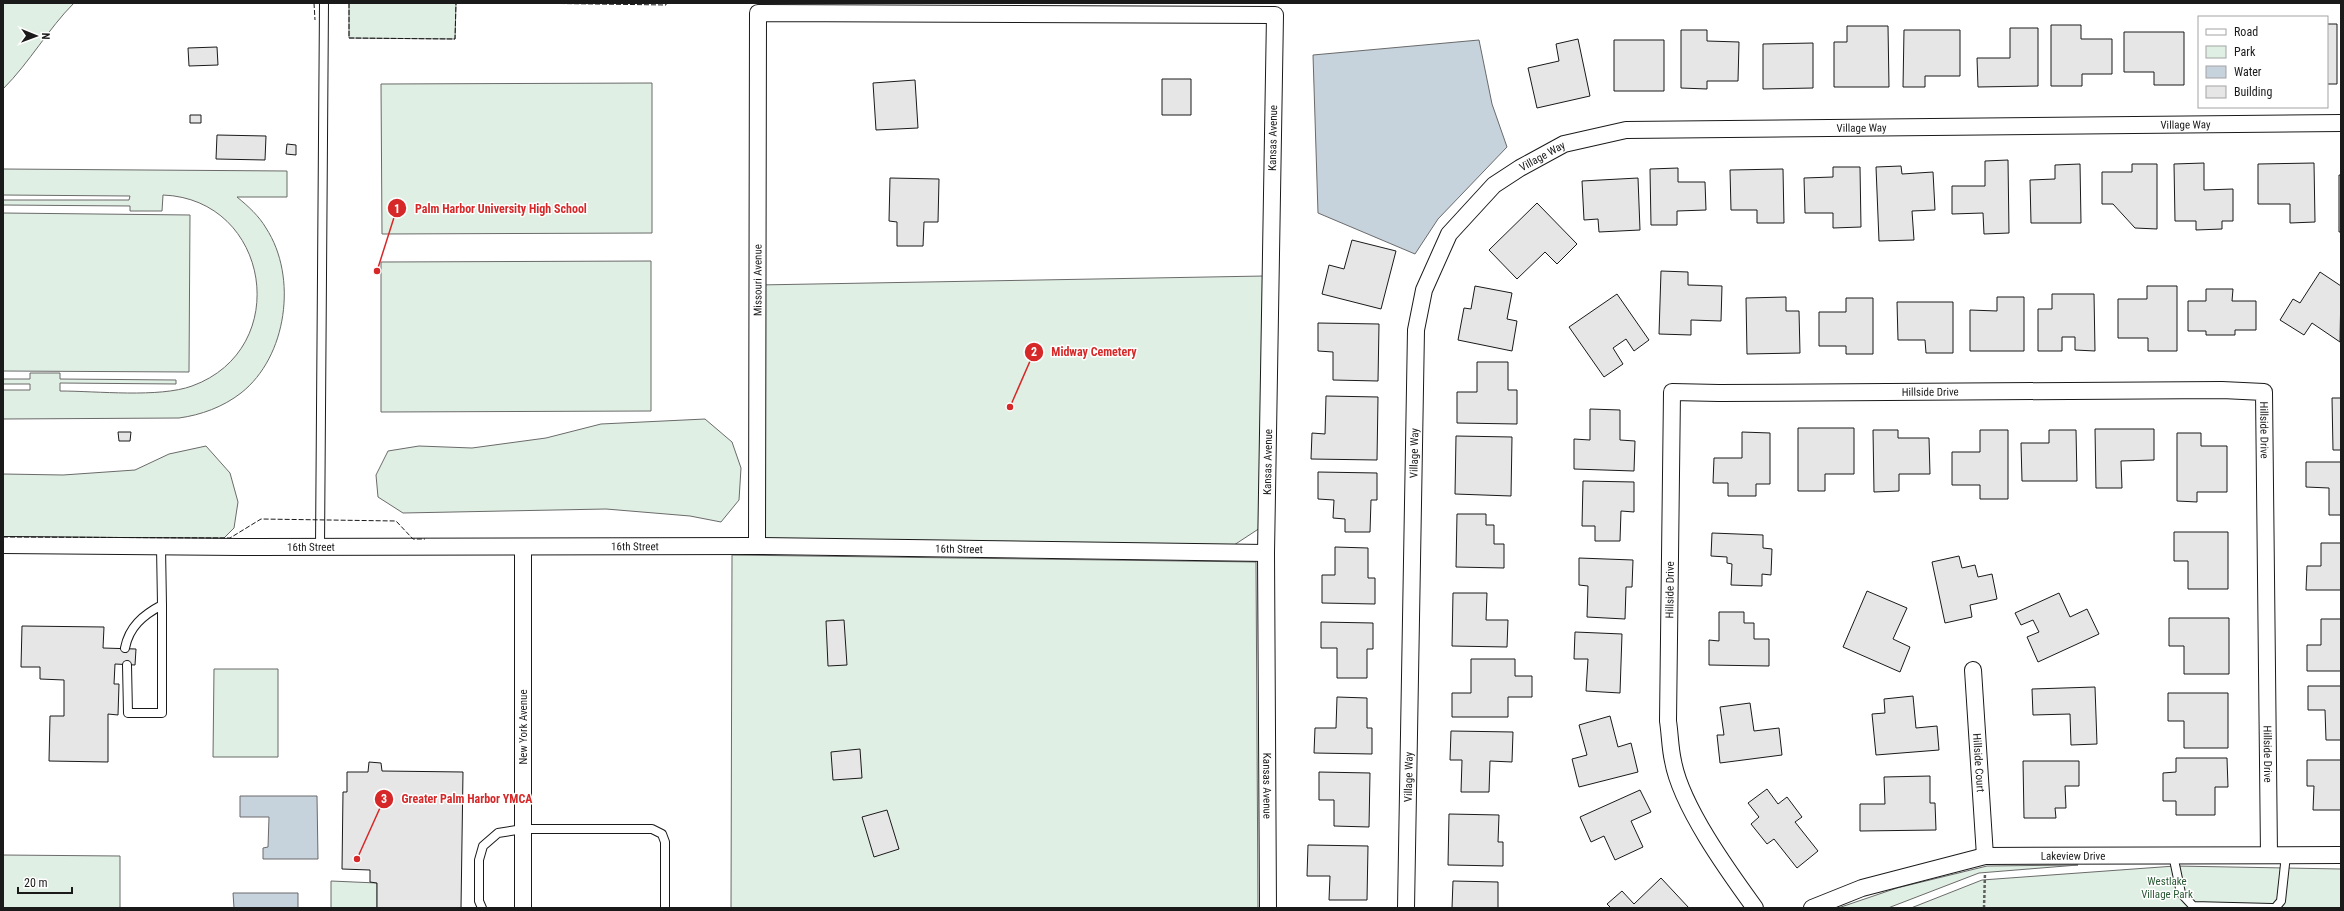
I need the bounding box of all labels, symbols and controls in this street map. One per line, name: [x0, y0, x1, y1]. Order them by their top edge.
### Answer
north arrow: [16, 16, 56, 56]
legend: [2198, 16, 2328, 108]
text: Road: [2234, 25, 2258, 39]
text: N: [39, 33, 52, 40]
text: Park: [2234, 45, 2256, 59]
text: Water: [2234, 65, 2262, 79]
text: Building: [2234, 85, 2272, 99]
street label: Kansas Avenue: [1266, 105, 1280, 171]
street label: Village Way: [2160, 118, 2211, 131]
street label: Village Way: [1836, 121, 1887, 134]
street label: Village Way: [1517, 138, 1568, 174]
callout: Palm Harbor University High School: [387, 196, 595, 220]
text: 1: [394, 202, 400, 216]
text: Palm Harbor University High School: [415, 202, 587, 216]
street label: Missouri Avenue: [751, 244, 764, 316]
callout: Midway Cemetery: [1024, 340, 1145, 364]
text: 2: [1031, 345, 1037, 359]
text: Midway Cemetery: [1051, 345, 1137, 359]
street label: Hillside Drive: [1902, 385, 1959, 398]
street label: Hillside Drive: [2258, 401, 2271, 459]
street label: Village Way: [1407, 427, 1421, 478]
street label: Kansas Avenue: [1261, 429, 1275, 495]
street label: 16th Street: [287, 540, 335, 553]
street label: 16th Street: [611, 540, 659, 553]
street label: 16th Street: [935, 542, 983, 556]
street label: Hillside Drive: [1663, 561, 1676, 618]
street label: New York Avenue: [517, 689, 530, 765]
street label: Hillside Drive: [2261, 725, 2275, 783]
street label: Hillside Court: [1971, 733, 1987, 793]
street label: Village Way: [1401, 751, 1415, 802]
street label: Kansas Avenue: [1261, 753, 1274, 819]
callout: Greater Palm Harbor YMCA: [374, 787, 540, 811]
text: 3: [381, 792, 387, 806]
text: Greater Palm Harbor YMCA: [402, 792, 533, 806]
street label: Lakeview Drive: [2041, 849, 2105, 862]
scale bar: [18, 869, 72, 895]
park label: Westlake Village Park: [2141, 875, 2193, 901]
text: 20 m: [24, 876, 48, 890]

